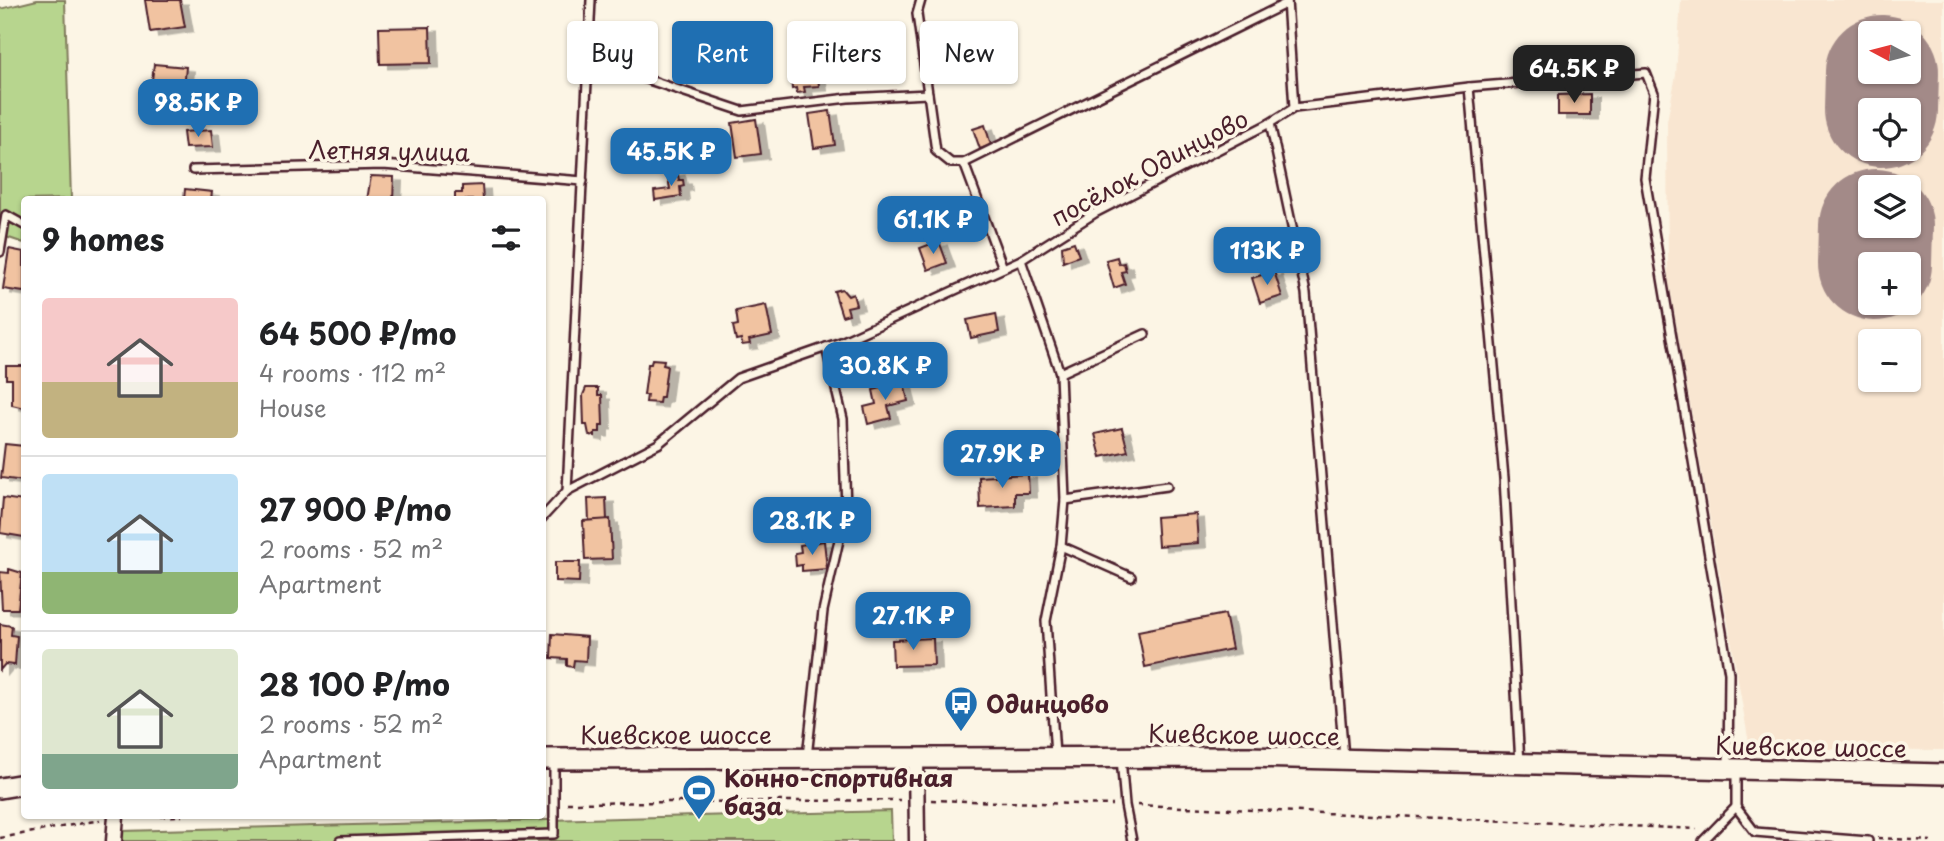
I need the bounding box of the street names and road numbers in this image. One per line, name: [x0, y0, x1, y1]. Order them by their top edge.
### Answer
street label: посёлок Одинцово: [1044, 100, 1254, 234]
street label: Летняя улица: [308, 131, 470, 169]
street label: Киевское шоссе: [1148, 714, 1340, 754]
street label: Киевское шоссе: [580, 716, 772, 752]
street label: Киевское шоссе: [1715, 726, 1907, 766]

